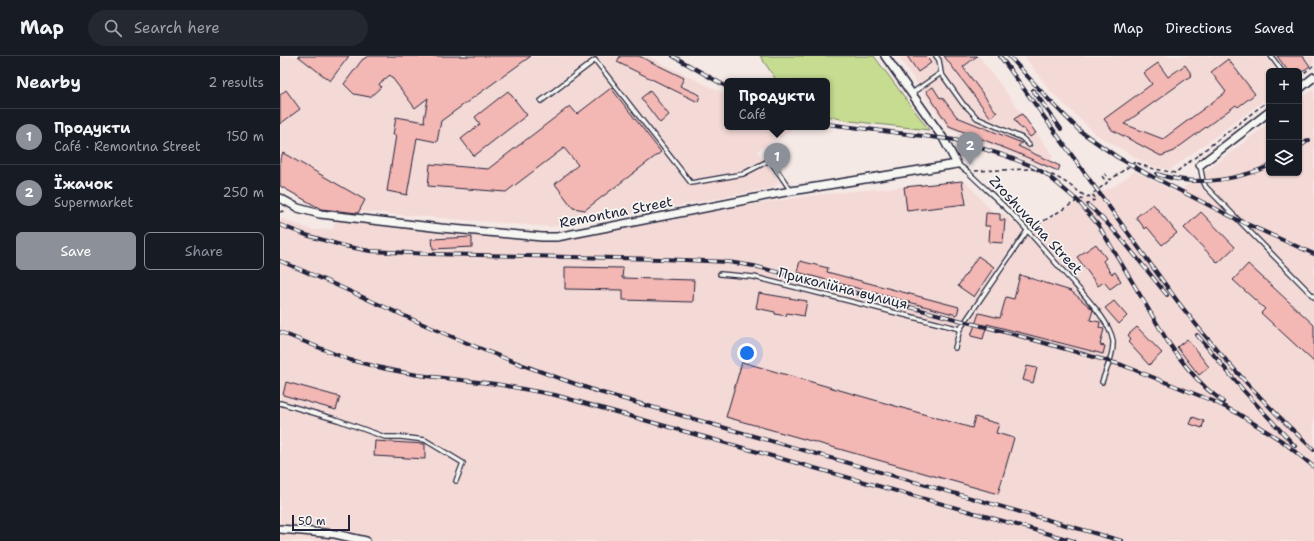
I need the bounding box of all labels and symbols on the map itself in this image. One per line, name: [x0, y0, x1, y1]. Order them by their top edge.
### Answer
pin: 2: [957, 132, 983, 165]
pin: 1: [764, 143, 790, 176]
street label: Zroshuvalna Street: [985, 172, 1087, 278]
street label: Remontna Street: [558, 192, 674, 232]
street label: Приколійна вулиця: [776, 263, 910, 313]
your location: [737, 343, 757, 363]
scale bar: [292, 513, 350, 532]

